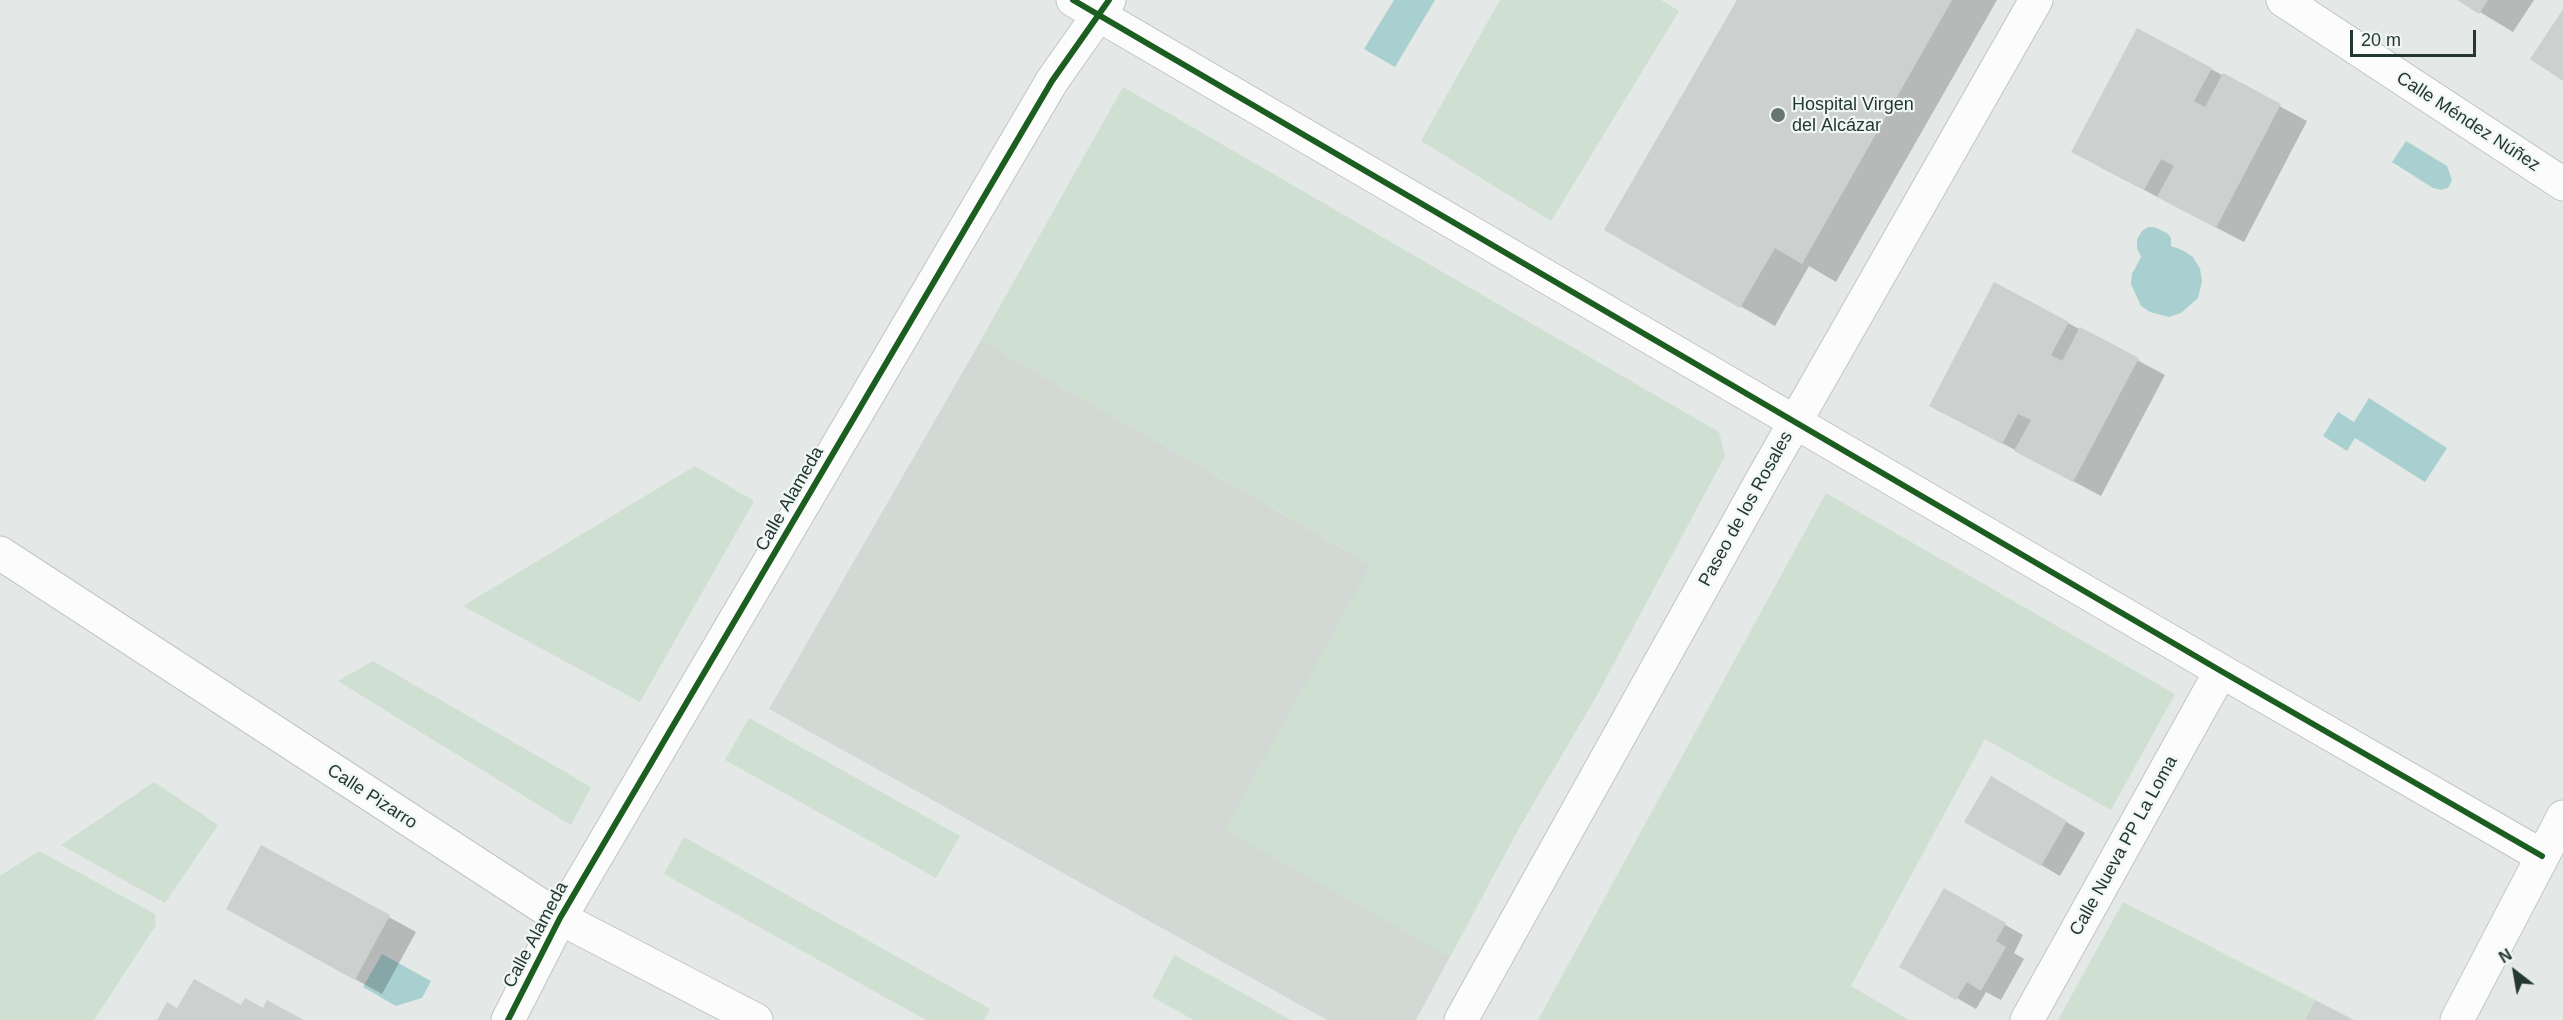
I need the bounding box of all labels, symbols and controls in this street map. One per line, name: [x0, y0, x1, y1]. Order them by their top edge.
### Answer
scale bar: [2353, 18, 2479, 56]
text: 20 m: [2361, 30, 2401, 50]
street label: Calle Méndez Núñez: [2392, 67, 2544, 177]
place label: Hospital Virgen del Alcázar: [1792, 94, 1914, 136]
marker: Hospital Virgen del Alcázar: [1769, 106, 1787, 124]
street label: Paseo de los Rosales: [1694, 428, 1798, 590]
street label: Calle Alameda: [751, 443, 829, 555]
street label: Calle Nueva PP La Loma: [2066, 752, 2182, 940]
street label: Calle Pizarro: [323, 760, 421, 834]
street label: Calle Alameda: [499, 878, 573, 992]
north arrow: [2485, 942, 2545, 1002]
text: N: [2496, 946, 2515, 966]

